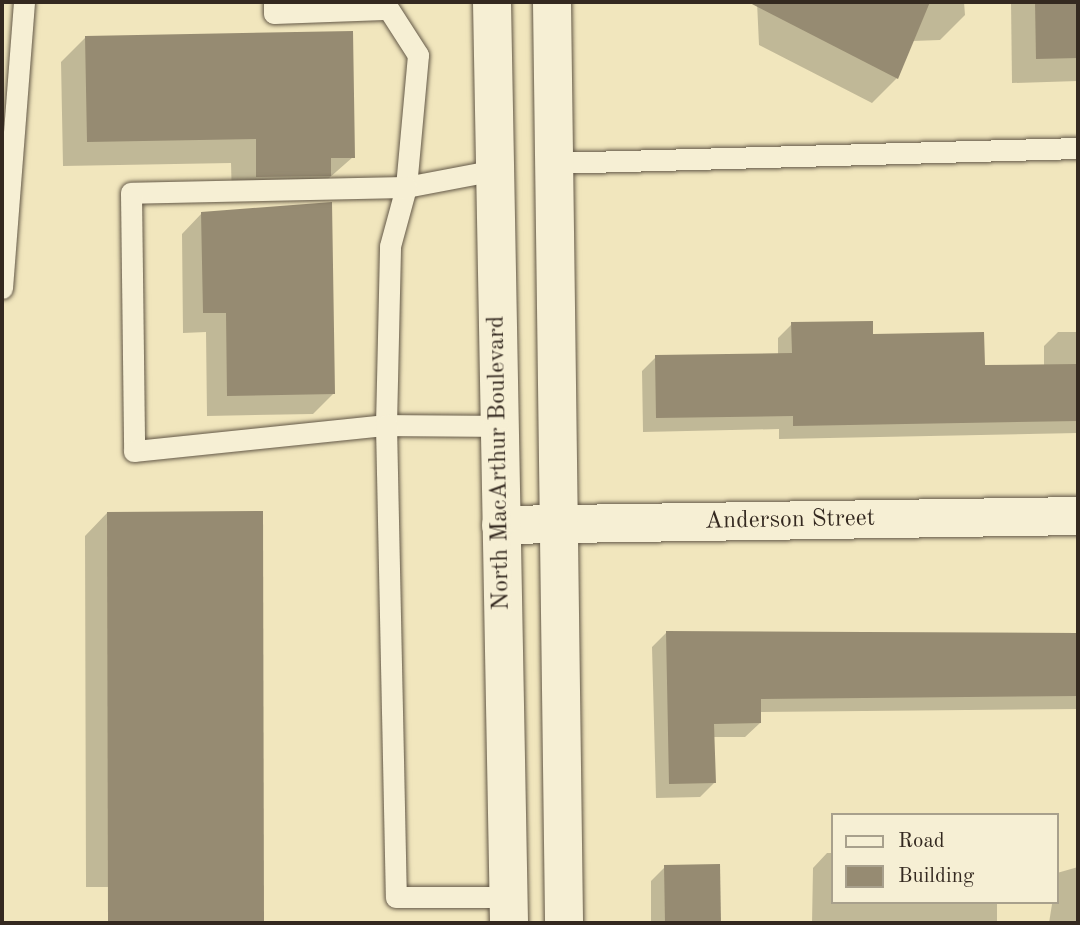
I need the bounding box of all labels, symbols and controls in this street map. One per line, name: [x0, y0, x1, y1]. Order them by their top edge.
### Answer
street label: North MacArthur Boulevard: [483, 315, 517, 611]
street label: Anderson Street: [705, 505, 875, 537]
legend: [832, 813, 1059, 904]
text: Road: [898, 831, 945, 852]
text: Building: [898, 866, 974, 887]

